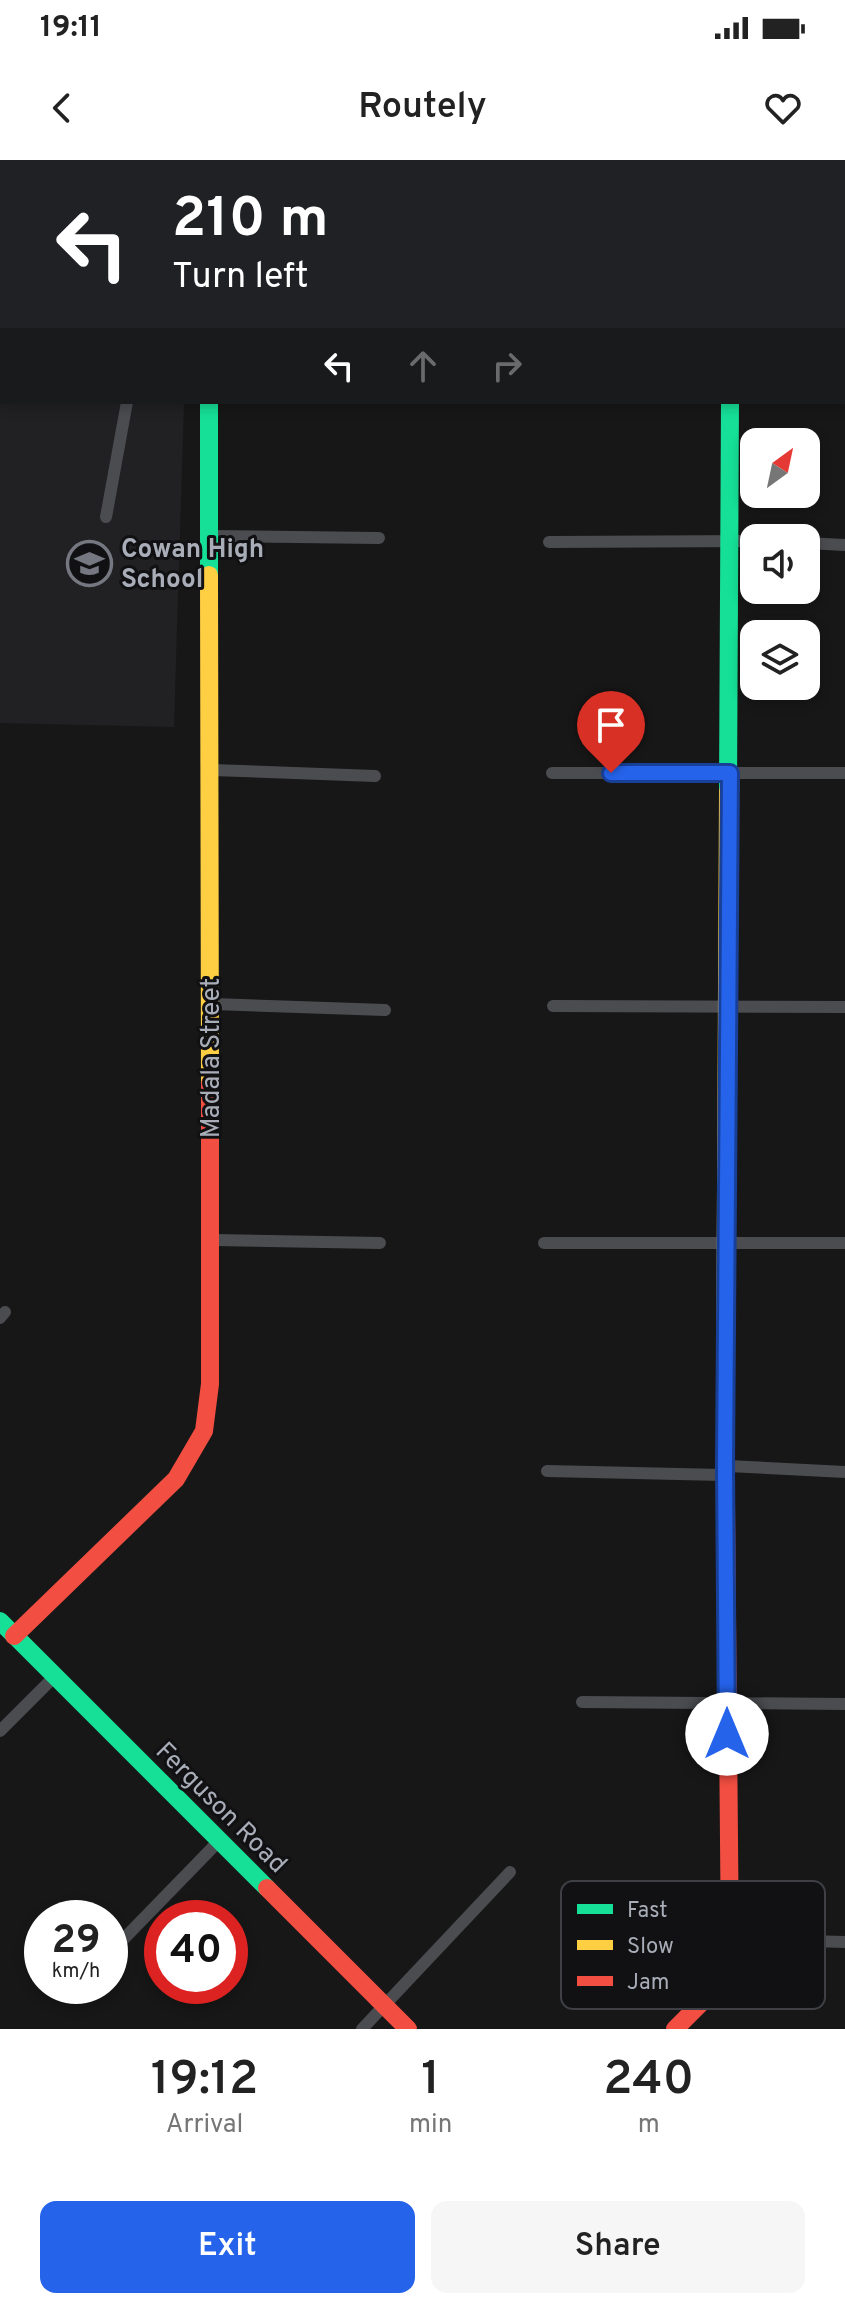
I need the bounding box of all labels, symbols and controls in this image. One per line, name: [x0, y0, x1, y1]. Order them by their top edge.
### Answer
text: 19:11: [40, 10, 102, 47]
text: Routely: [358, 85, 487, 131]
icon: back: [40, 86, 84, 130]
icon: heart: [761, 86, 805, 130]
text: 210 m: [172, 186, 329, 256]
icon: left: [40, 192, 144, 296]
text: Turn left: [172, 255, 309, 301]
icon: left: [317, 344, 361, 388]
icon: ahead: [401, 344, 445, 388]
icon: right: [485, 344, 529, 388]
north arrow: [740, 428, 820, 508]
map controls: [740, 428, 820, 700]
button: sound: [740, 524, 820, 604]
place label: Cowan High School: [121, 534, 264, 597]
school or university icon: Cowan High School: [66, 539, 114, 587]
button: layers: [740, 620, 820, 700]
pin: [577, 691, 645, 773]
icon: arrive: [589, 703, 633, 747]
street label: Madala Street: [196, 978, 229, 1138]
position arrow: [685, 1692, 769, 1776]
street label: Ferguson Road: [147, 1736, 293, 1882]
legend: [561, 1881, 825, 2009]
text: Fast: [627, 1898, 668, 1925]
speed limit sign: 40: [144, 1900, 248, 2004]
text: 29: [51, 1917, 101, 1967]
text: Slow: [627, 1934, 674, 1961]
text: km/h: [52, 1959, 100, 1985]
text: Jam: [627, 1970, 670, 1997]
text: 19:12: [151, 2051, 258, 2111]
text: 1: [421, 2051, 440, 2111]
text: 240: [603, 2051, 694, 2111]
text: Arrival: [166, 2109, 243, 2142]
text: min: [409, 2109, 452, 2142]
text: m: [638, 2109, 660, 2142]
button: Exit: [40, 2201, 415, 2293]
button: Share: [431, 2201, 805, 2293]

